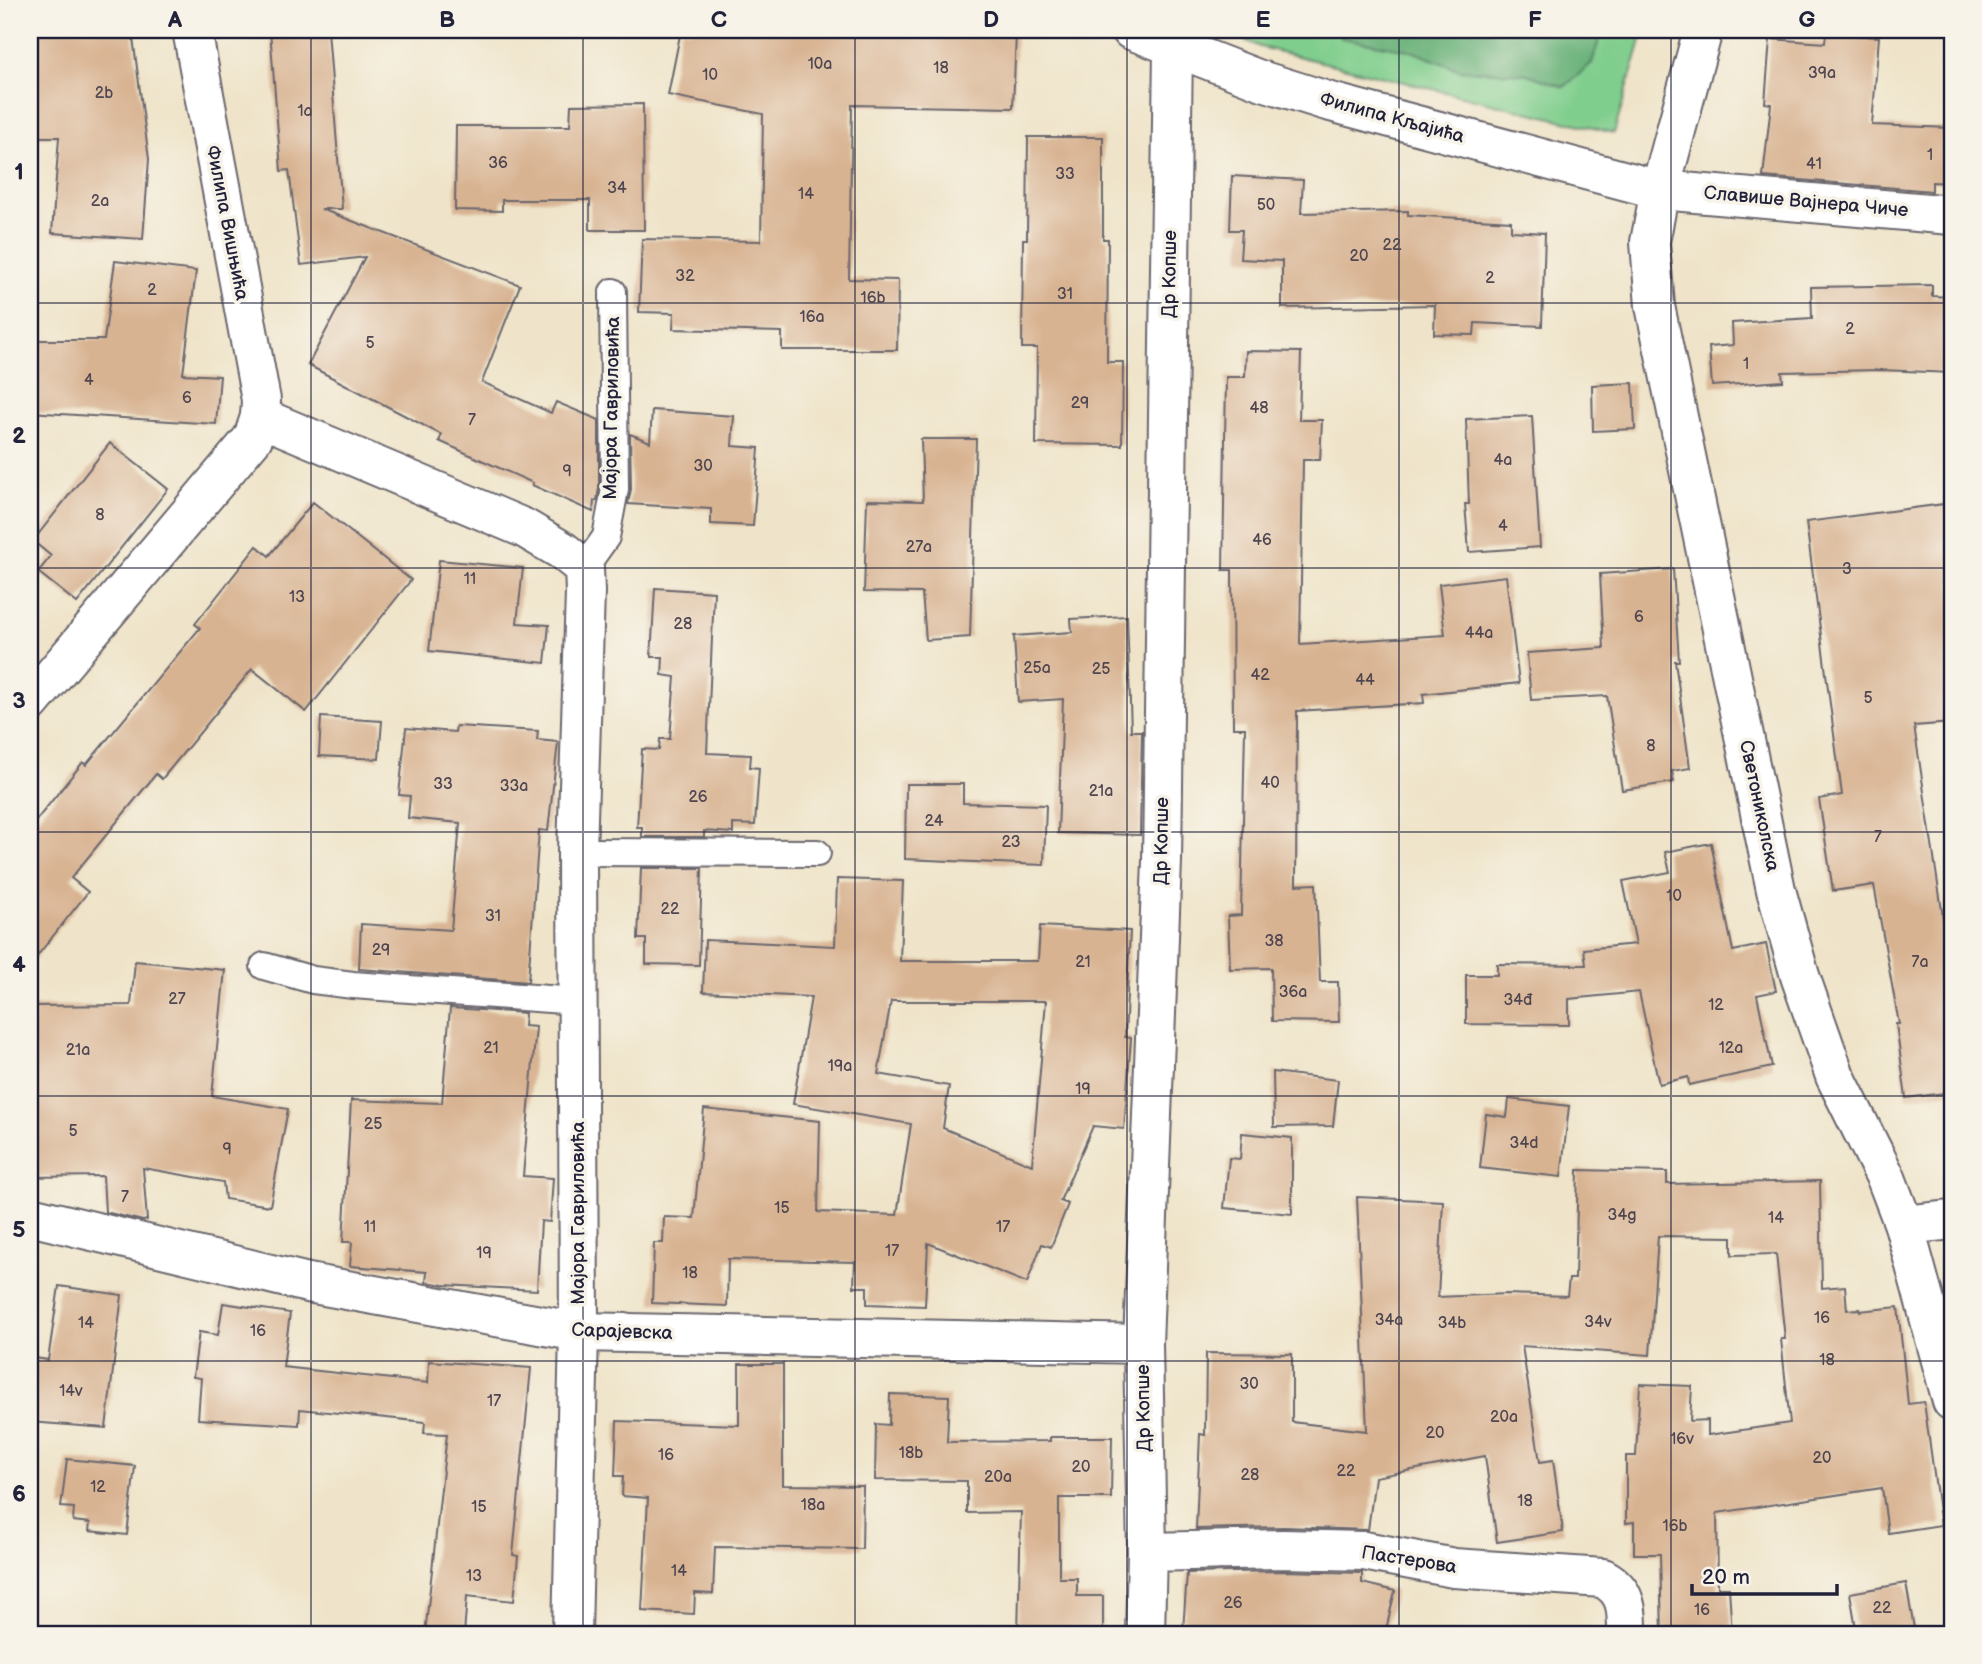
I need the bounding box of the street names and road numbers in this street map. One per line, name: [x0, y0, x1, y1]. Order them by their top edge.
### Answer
street label: Филипа Кљајића: [1317, 88, 1467, 148]
street label: Филипа Вишњића: [201, 143, 253, 303]
street label: Славише Вајнера Чиче: [1703, 182, 1910, 222]
street label: Др Копше: [1158, 230, 1182, 318]
street label: Мајора Гавриловића: [599, 316, 625, 500]
street label: Светониколска: [1734, 738, 1784, 874]
street label: Др Копше: [1150, 797, 1174, 885]
street label: Мајора Гавриловића: [567, 1121, 590, 1305]
street label: Сарајевска: [571, 1319, 673, 1345]
street label: Др Копше: [1132, 1364, 1156, 1452]
street label: Пастерова: [1360, 1541, 1458, 1579]

